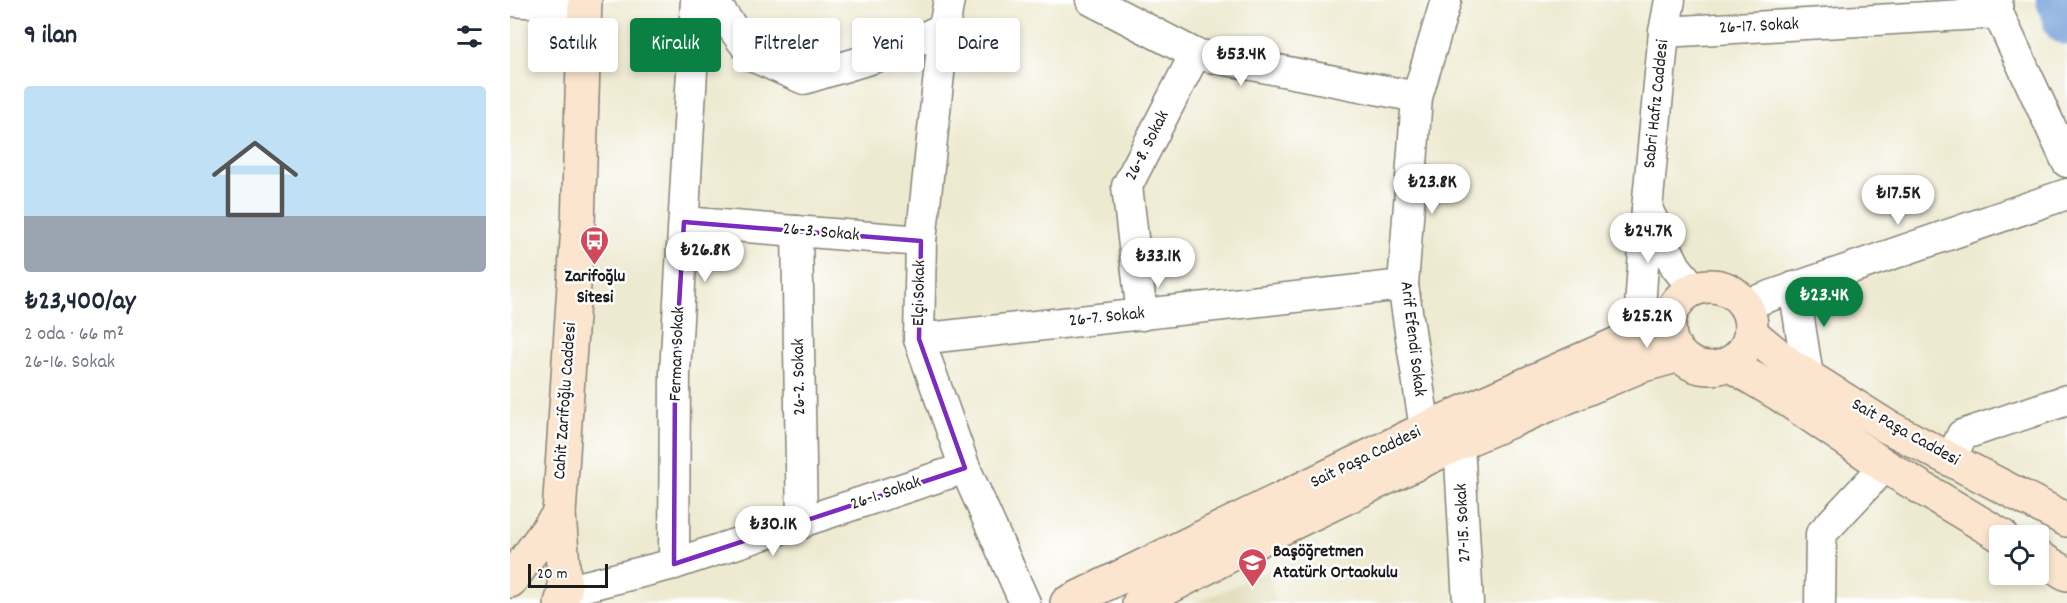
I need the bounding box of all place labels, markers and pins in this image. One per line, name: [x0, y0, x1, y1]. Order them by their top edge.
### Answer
pin: ₺53.4K: [1192, 36, 1290, 87]
pin: ₺23.8K: [1383, 164, 1481, 215]
pin: ₺17.5K: [1849, 175, 1947, 226]
pin: ₺24.7K: [1599, 213, 1697, 264]
bus stop icon: Zarifoğlu Sitesi: [579, 224, 611, 266]
pin: ₺26.8K: [656, 232, 754, 283]
pin: ₺33.1K: [1109, 238, 1207, 289]
place label: Zarifoğlu Sitesi: [565, 265, 626, 311]
pin: ₺23.4K: [1775, 277, 1873, 328]
pin: ₺25.2K: [1598, 298, 1696, 349]
pin: ₺30.1K: [724, 506, 822, 557]
place label: Başöğretmen Atatürk Ortaokulu: [1273, 540, 1398, 586]
school or university icon: Başöğretmen Atatürk Ortaokulu: [1236, 546, 1268, 588]

